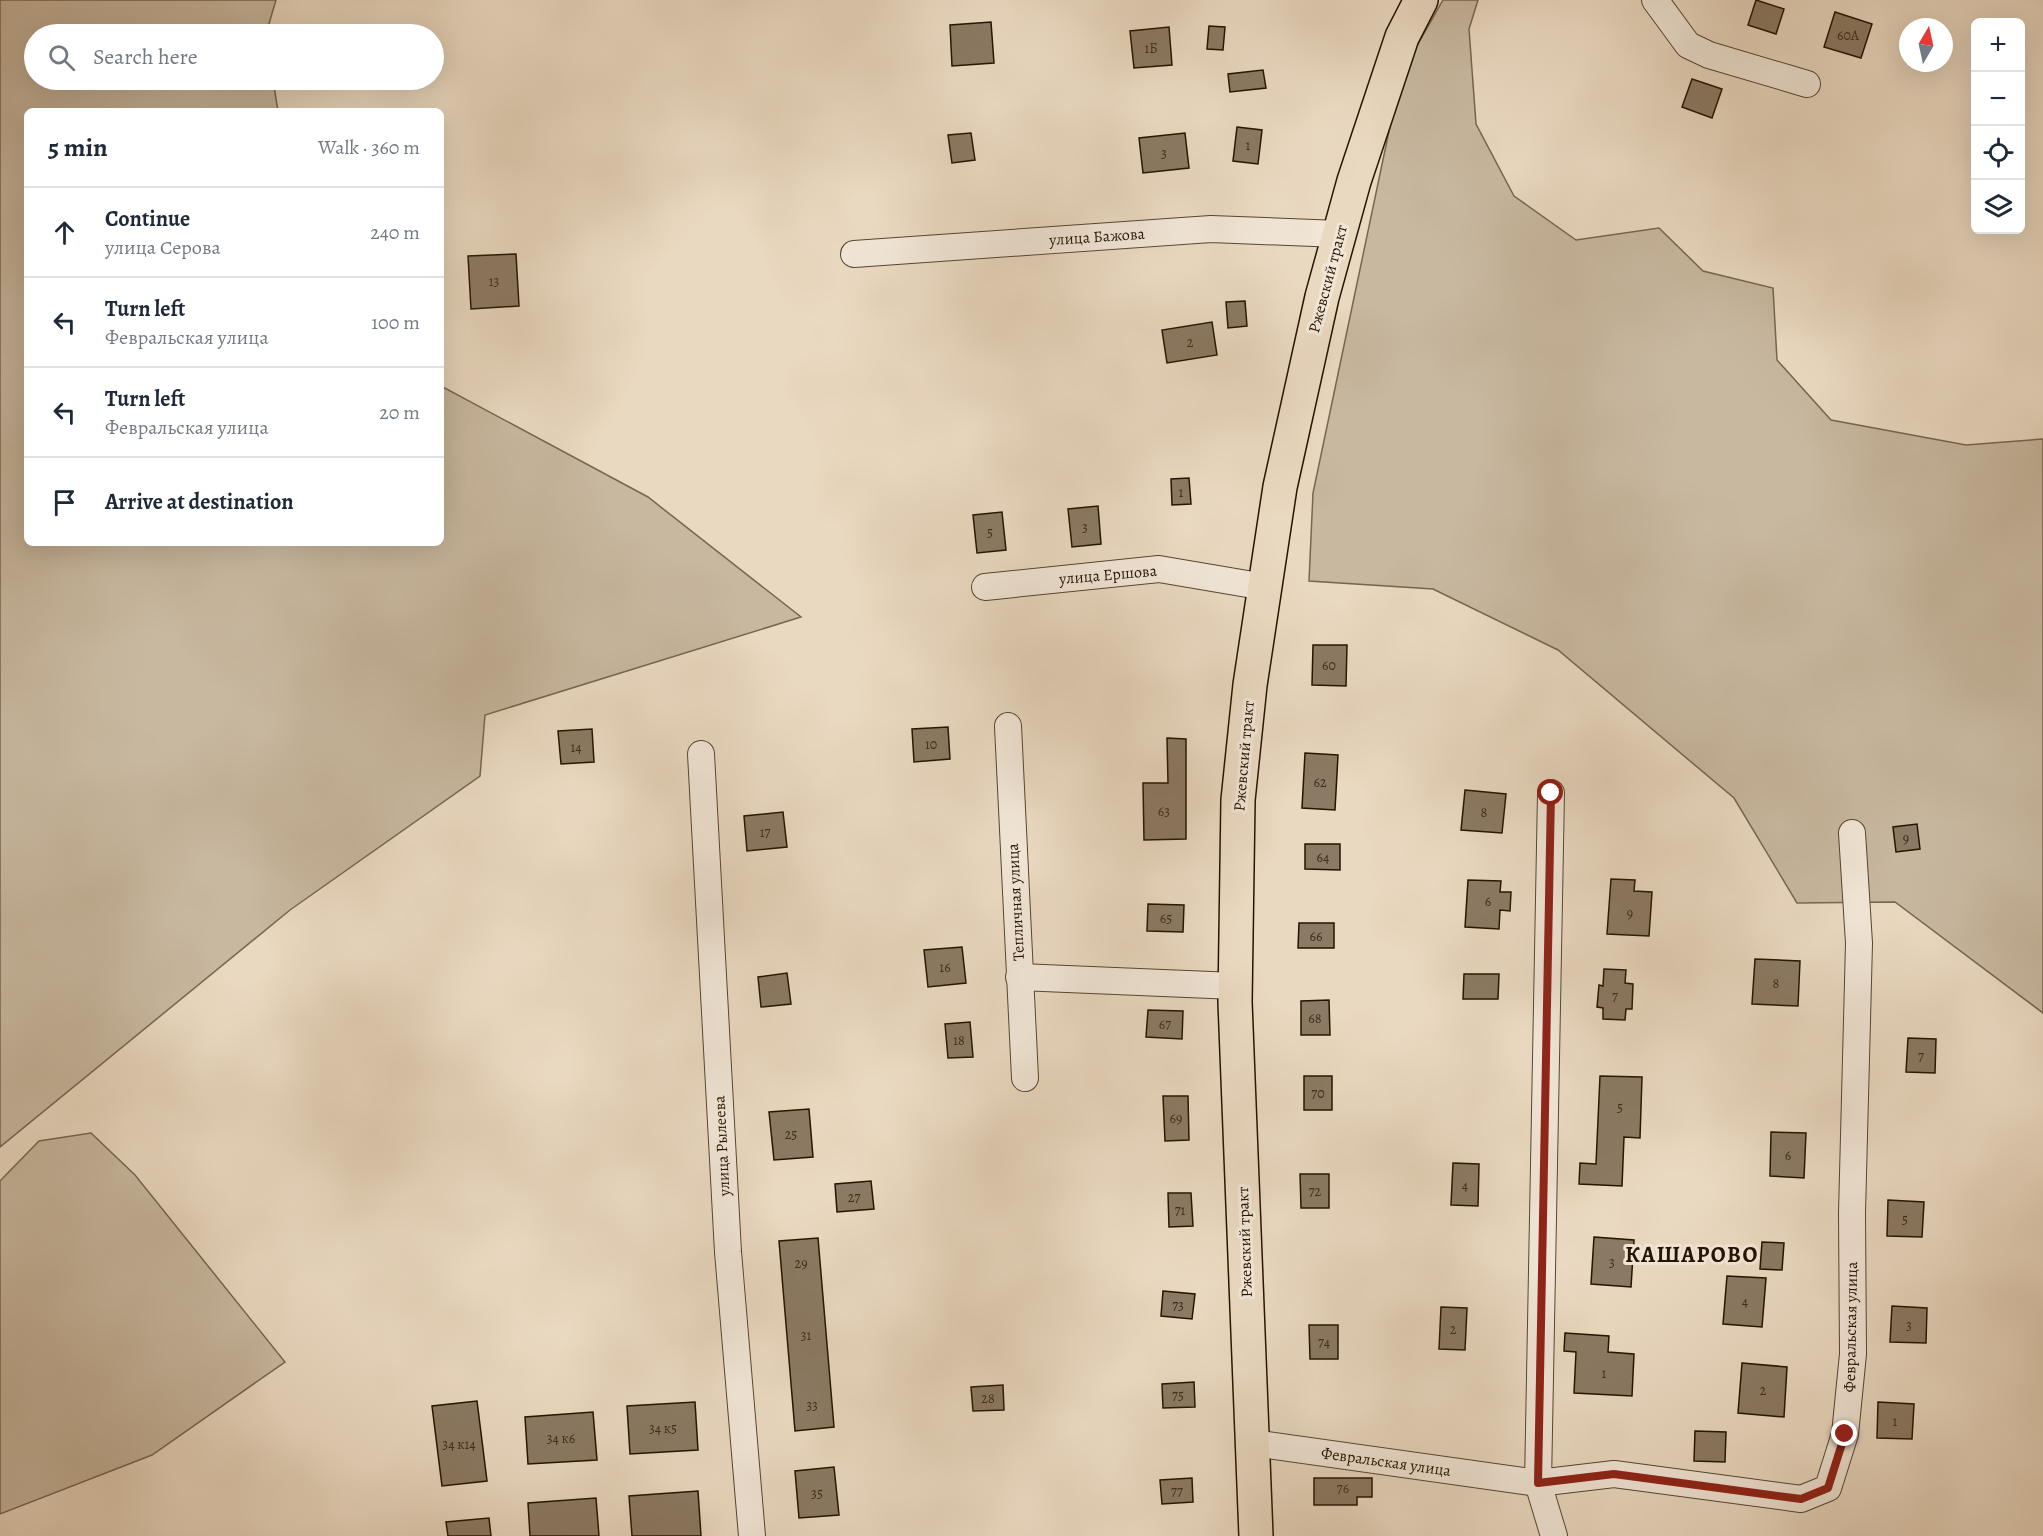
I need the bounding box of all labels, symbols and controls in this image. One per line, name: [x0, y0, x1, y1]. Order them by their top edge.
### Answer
north arrow: [1899, 18, 1953, 72]
map controls: [1971, 18, 2025, 234]
button: +: [1971, 18, 2025, 72]
search box: [24, 24, 444, 90]
house number: 60А: [1837, 26, 1860, 45]
house number: 1Б: [1144, 39, 1158, 58]
icon: search: [45, 41, 78, 74]
text: Search here: [93, 42, 198, 72]
button: −: [1971, 72, 2025, 126]
button: locate: [1971, 126, 2025, 180]
text: 5 min: [48, 130, 108, 165]
text: Walk · 360 m: [318, 134, 420, 161]
house number: 1: [1246, 136, 1251, 155]
house number: 3: [1161, 144, 1167, 163]
button: layers: [1971, 180, 2025, 234]
text: Continue: [105, 204, 190, 234]
icon: ahead: [48, 216, 81, 249]
text: 240 m: [370, 219, 420, 246]
street label: улица Бажова: [1047, 223, 1146, 251]
street label: Ржевский тракт: [1303, 223, 1353, 335]
text: улица Серова: [105, 234, 221, 261]
house number: 13: [489, 272, 499, 291]
text: Turn left: [105, 294, 185, 324]
icon: left: [48, 306, 81, 339]
text: 100 m: [371, 309, 420, 336]
text: Февральская улица: [105, 324, 269, 351]
house number: 2: [1187, 333, 1194, 352]
text: Turn left: [105, 384, 185, 414]
icon: left: [48, 396, 81, 429]
text: 20 m: [379, 399, 420, 426]
text: Февральская улица: [105, 414, 269, 441]
house number: 1: [1179, 483, 1184, 502]
icon: arrive: [48, 486, 81, 519]
text: Arrive at destination: [105, 487, 294, 517]
house number: 3: [1082, 518, 1088, 537]
house number: 5: [987, 523, 993, 542]
street label: улица Ершова: [1057, 560, 1158, 590]
house number: 60: [1322, 656, 1336, 675]
street label: Ржевский тракт: [1228, 700, 1260, 812]
house number: 10: [925, 735, 937, 754]
house number: 14: [570, 738, 582, 757]
house number: 62: [1313, 773, 1327, 792]
route start: [1537, 779, 1563, 805]
house number: 63: [1158, 802, 1170, 821]
house number: 8: [1481, 803, 1488, 822]
house number: 17: [760, 823, 770, 842]
house number: 9: [1903, 829, 1909, 848]
street label: Тепличная улица: [1002, 842, 1030, 961]
house number: 64: [1317, 848, 1329, 867]
house number: 6: [1485, 892, 1491, 911]
house number: 9: [1627, 904, 1633, 923]
house number: 65: [1160, 909, 1172, 928]
house number: 66: [1310, 927, 1322, 946]
house number: 16: [939, 958, 951, 977]
house number: 8: [1773, 974, 1780, 993]
house number: 7: [1612, 987, 1618, 1006]
house number: 68: [1308, 1009, 1322, 1028]
house number: 67: [1159, 1015, 1171, 1034]
house number: 18: [953, 1031, 965, 1050]
house number: 7: [1918, 1047, 1924, 1066]
house number: 70: [1311, 1084, 1325, 1103]
street label: улица Рылеева: [708, 1094, 736, 1198]
house number: 5: [1617, 1098, 1623, 1117]
house number: 69: [1170, 1109, 1182, 1128]
house number: 25: [785, 1125, 797, 1144]
house number: 6: [1785, 1146, 1791, 1165]
house number: 4: [1462, 1176, 1468, 1195]
house number: 72: [1309, 1182, 1322, 1201]
street label: Ржевский тракт: [1232, 1186, 1258, 1298]
house number: 27: [848, 1188, 860, 1207]
house number: 71: [1175, 1201, 1186, 1220]
house number: 5: [1902, 1210, 1908, 1229]
district label: КАШАРОВО: [1625, 1240, 1759, 1270]
house number: 3: [1609, 1253, 1615, 1272]
house number: 29: [794, 1254, 808, 1273]
street label: Февральская улица: [1839, 1261, 1863, 1393]
house number: 4: [1742, 1292, 1748, 1311]
house number: 73: [1172, 1296, 1184, 1315]
house number: 3: [1906, 1316, 1912, 1335]
house number: 2: [1450, 1320, 1457, 1339]
house number: 31: [801, 1326, 812, 1345]
house number: 74: [1318, 1333, 1330, 1352]
house number: 1: [1602, 1364, 1607, 1383]
house number: 2: [1760, 1381, 1767, 1400]
house number: 75: [1172, 1386, 1184, 1405]
house number: 28: [981, 1389, 995, 1408]
house number: 33: [806, 1396, 818, 1415]
house number: 1: [1893, 1412, 1898, 1431]
house number: 34 к5: [649, 1419, 677, 1438]
route end: [1831, 1420, 1857, 1446]
house number: 34 к6: [547, 1429, 575, 1448]
house number: 34 к14: [442, 1435, 476, 1454]
street label: Февральская улица: [1320, 1442, 1453, 1482]
house number: 76: [1337, 1479, 1349, 1498]
house number: 77: [1171, 1482, 1183, 1501]
house number: 35: [811, 1484, 823, 1503]

